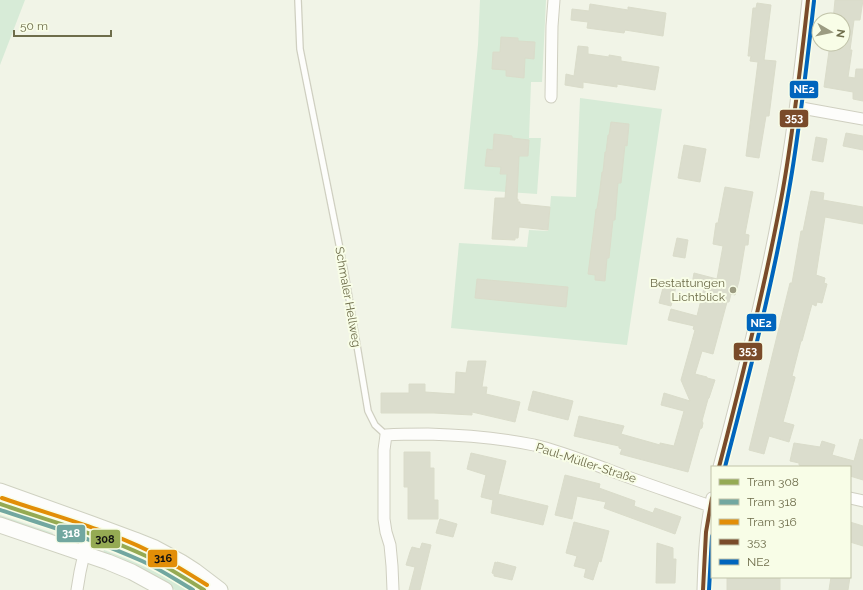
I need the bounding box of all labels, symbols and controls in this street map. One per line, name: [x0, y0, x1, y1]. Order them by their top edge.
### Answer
scale bar: [14, 12, 111, 38]
north arrow: [811, 12, 851, 52]
text: 50 m: [20, 19, 48, 33]
text: N: [833, 28, 847, 39]
line badge: NE2: [789, 80, 819, 99]
text: NE2: [793, 83, 815, 96]
line badge: 353: [779, 109, 809, 128]
text: 353: [785, 112, 803, 125]
street label: Schmaler Hellweg: [332, 246, 364, 348]
place label: Bestattungen Lichtblick: [650, 276, 726, 304]
marker: Bestattungen Lichtblick: [728, 285, 738, 295]
line badge: NE2: [746, 313, 777, 332]
text: NE2: [750, 317, 772, 330]
line badge: 353: [733, 342, 763, 361]
text: 353: [739, 345, 757, 358]
street label: Paul-Müller-Straße: [534, 440, 638, 486]
legend: [711, 466, 851, 578]
text: Tram 308: [747, 475, 799, 489]
text: Tram 318: [747, 495, 797, 509]
text: Tram 316: [747, 515, 797, 529]
line badge: 318: [56, 524, 86, 543]
text: 318: [62, 527, 80, 540]
line badge: 308: [90, 529, 121, 549]
text: 308: [95, 533, 115, 546]
text: 353: [747, 535, 766, 549]
line badge: 316: [147, 549, 178, 568]
text: 316: [154, 552, 172, 565]
text: NE2: [747, 555, 770, 569]

